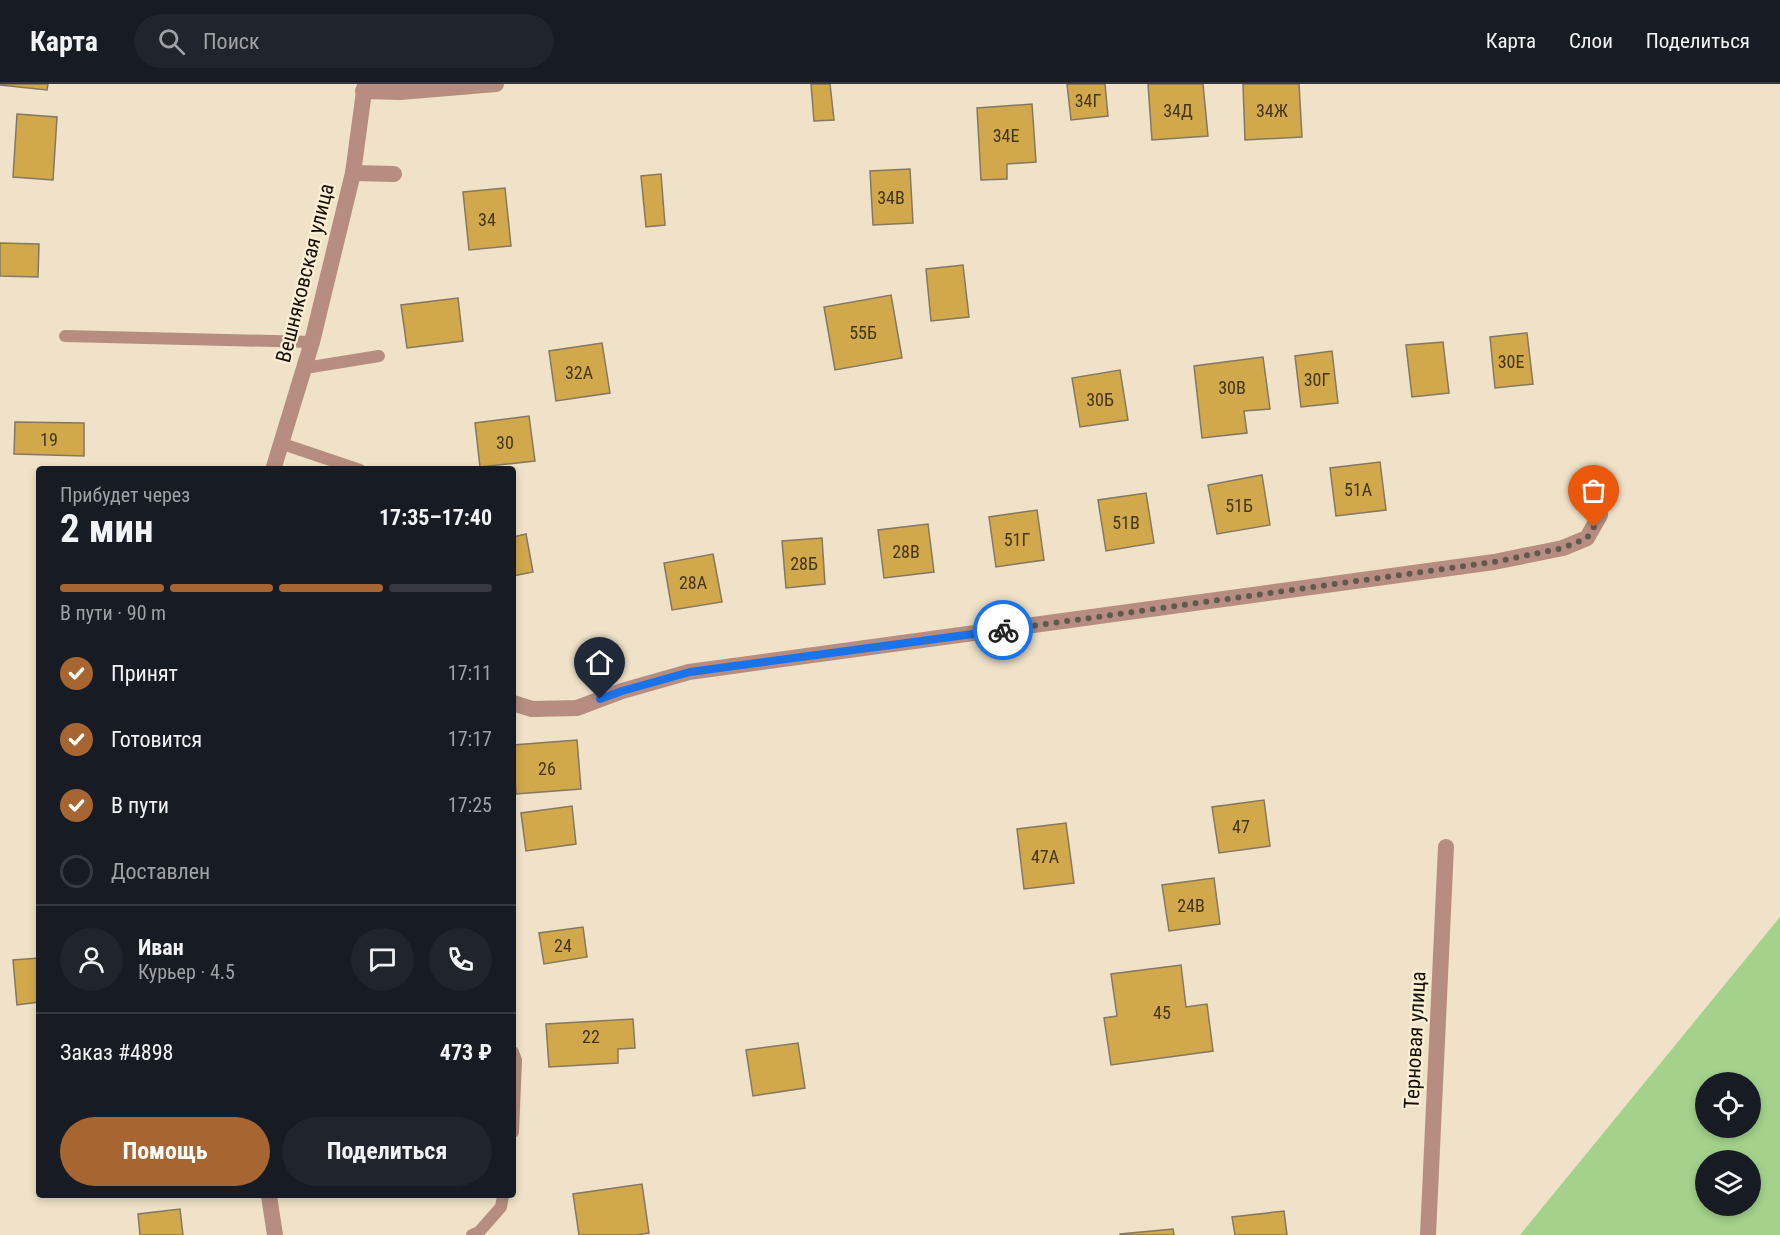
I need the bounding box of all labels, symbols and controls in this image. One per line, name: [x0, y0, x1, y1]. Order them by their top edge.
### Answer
search box: [134, 14, 554, 68]
text: Карта: [30, 25, 98, 58]
icon: search: [155, 25, 188, 58]
text: Поиск: [203, 29, 260, 54]
text: Карта: [1486, 29, 1536, 53]
text: Слои: [1569, 29, 1613, 53]
text: Поделиться: [1646, 29, 1750, 53]
house number: 34Г: [1075, 90, 1101, 111]
house number: 34Д: [1163, 100, 1193, 121]
house number: 34Ж: [1256, 100, 1288, 121]
house number: 34Е: [993, 125, 1019, 146]
street label: Вешняковская улица: [271, 181, 339, 365]
house number: 34В: [877, 187, 905, 208]
house number: 34: [478, 209, 496, 230]
house number: 55Б: [849, 322, 877, 343]
house number: 30Е: [1498, 351, 1524, 372]
house number: 32А: [565, 362, 594, 383]
house number: 30Г: [1304, 369, 1330, 390]
house number: 30В: [1218, 377, 1246, 398]
house number: 30Б: [1086, 389, 1114, 410]
house number: 19: [40, 429, 58, 450]
house number: 30: [496, 432, 514, 453]
pin: [1568, 465, 1619, 527]
icon: bag: [1577, 474, 1610, 507]
house number: 51А: [1344, 479, 1373, 500]
text: Прибудет через: [60, 483, 190, 507]
house number: 51Б: [1225, 495, 1253, 516]
text: 17:35–17:40: [379, 505, 492, 530]
text: 2 мин: [60, 506, 154, 552]
house number: 51В: [1112, 512, 1140, 533]
house number: 51Г: [1004, 529, 1030, 550]
house number: 28В: [892, 541, 920, 562]
house number: 28Б: [790, 553, 818, 574]
house number: 28А: [679, 572, 708, 593]
courier: [973, 600, 1033, 660]
text: В пути · 90 m: [60, 601, 166, 625]
icon: bike: [987, 614, 1020, 647]
pin: [574, 637, 625, 699]
icon: home: [583, 646, 616, 679]
icon: check: [60, 657, 93, 690]
text: Принят: [111, 661, 178, 686]
text: 17:11: [448, 661, 492, 685]
icon: check: [60, 723, 93, 756]
text: Готовится: [111, 727, 202, 752]
text: 17:17: [448, 727, 492, 751]
house number: 26: [538, 758, 556, 779]
icon: check: [60, 789, 93, 822]
text: В пути: [111, 793, 169, 818]
text: 17:25: [448, 793, 492, 817]
house number: 47: [1232, 816, 1250, 837]
house number: 47А: [1031, 846, 1060, 867]
text: Доставлен: [111, 859, 210, 884]
house number: 24В: [1177, 895, 1205, 916]
button: person: [60, 928, 123, 991]
button: chat: [351, 928, 414, 991]
button: phone: [429, 928, 492, 991]
text: Иван: [138, 935, 184, 960]
house number: 24: [554, 935, 572, 956]
text: Курьер · 4.5: [138, 960, 235, 984]
street label: Терновая улица: [1399, 971, 1431, 1109]
house number: 45: [1153, 1002, 1171, 1023]
house number: 22: [582, 1026, 600, 1047]
text: Заказ #4898: [60, 1040, 173, 1065]
text: 473 ₽: [440, 1040, 492, 1065]
map controls: [1695, 1072, 1761, 1216]
button: locate: [1695, 1072, 1761, 1138]
button: Помощь: [60, 1117, 270, 1186]
button: Поделиться: [282, 1117, 492, 1186]
button: layers: [1695, 1150, 1761, 1216]

